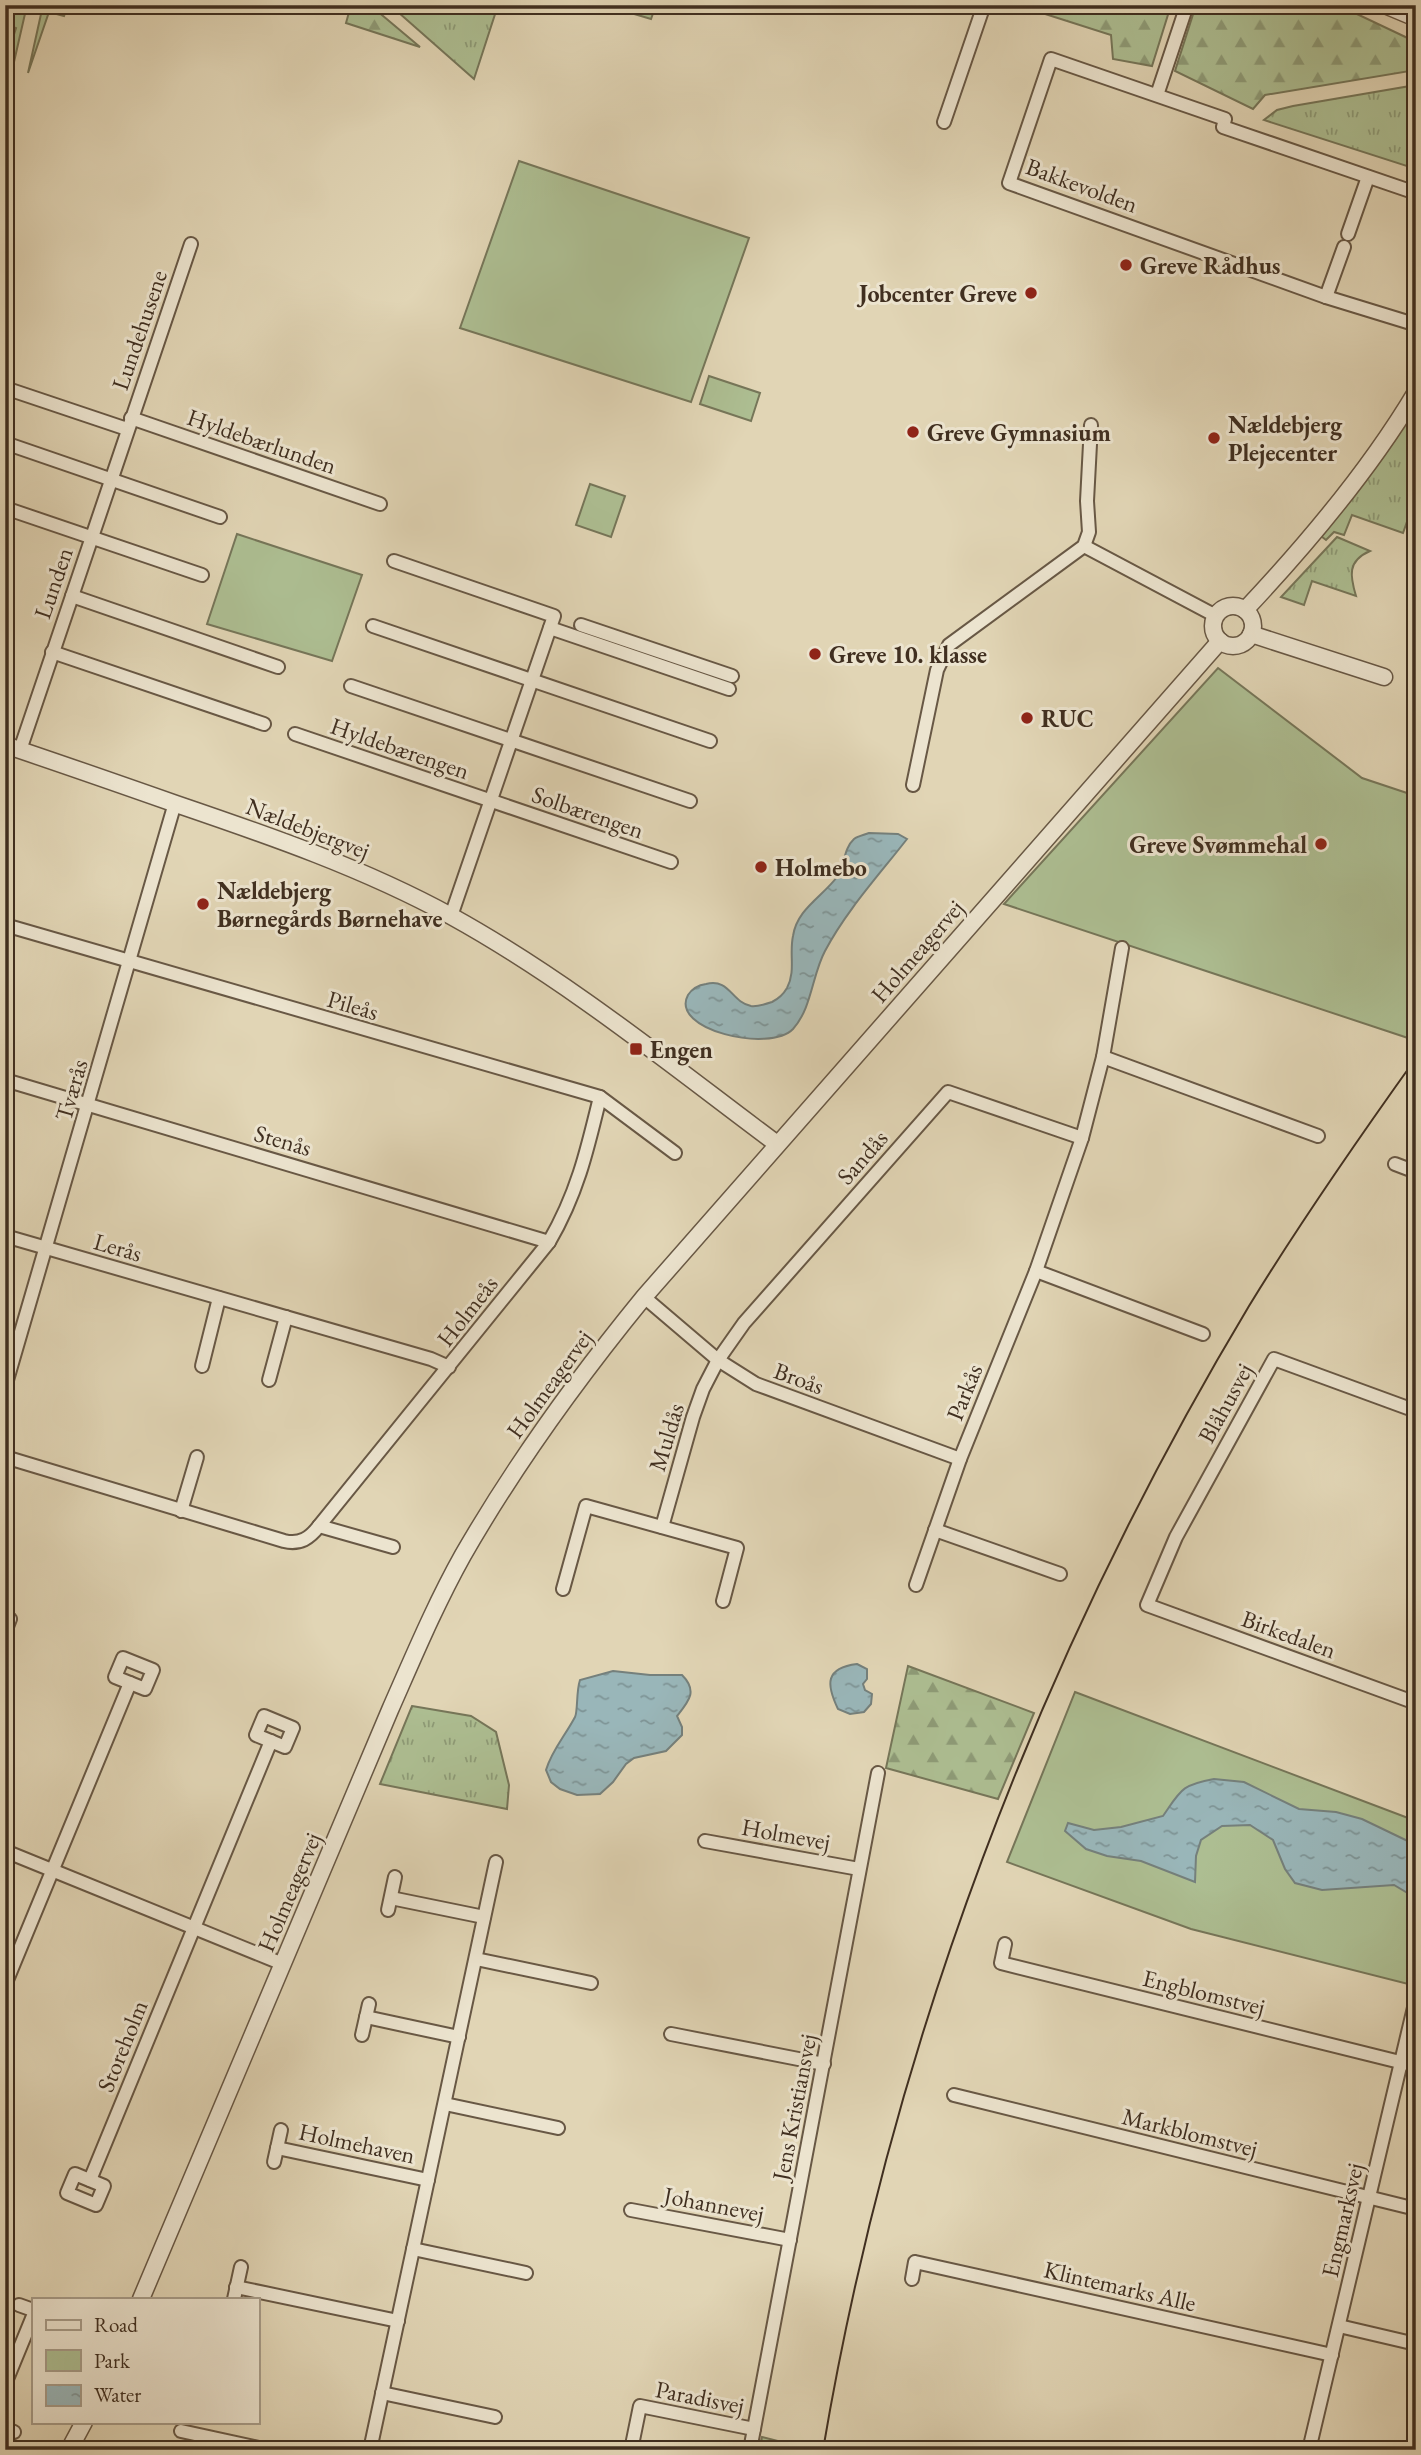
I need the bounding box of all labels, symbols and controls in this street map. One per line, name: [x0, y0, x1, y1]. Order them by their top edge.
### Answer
street label: Bakkevolden: [1022, 150, 1143, 220]
place label: Greve Rådhus: [1140, 250, 1281, 281]
marker: Greve Rådhus: [1118, 257, 1134, 273]
street label: Lundehusene: [104, 266, 174, 394]
place label: Jobcenter Greve: [857, 278, 1017, 309]
marker: Jobcenter Greve: [1023, 285, 1039, 301]
street label: Hyldebærlunden: [183, 401, 341, 481]
place label: Nældebjerg Plejecenter: [1228, 409, 1343, 469]
place label: Greve Gymnasium: [927, 417, 1111, 449]
marker: Greve Gymnasium: [905, 424, 921, 440]
marker: Nældebjerg Plejecenter: [1206, 430, 1222, 446]
street label: Lunden: [26, 543, 80, 623]
place label: Greve 10. klasse: [829, 639, 987, 670]
marker: Greve 10. klasse: [807, 646, 823, 662]
place label: RUC: [1041, 703, 1094, 734]
street label: Hyldebærengen: [326, 710, 474, 786]
marker: RUC: [1019, 710, 1035, 726]
street label: Solbærengen: [528, 778, 648, 846]
street label: Nældebjergvej: [242, 790, 374, 866]
place label: Greve Svømmehal: [1129, 829, 1307, 860]
marker: Greve Svømmehal: [1313, 836, 1329, 852]
place label: Holmebo: [775, 852, 867, 883]
marker: Holmebo: [753, 859, 769, 875]
place label: Nældebjerg Børnegårds Børnehave: [217, 875, 442, 935]
street label: Holmeagervej: [864, 893, 970, 1009]
marker: Nældebjerg Børnegårds Børnehave: [195, 896, 211, 912]
street label: Pileås: [324, 983, 382, 1027]
place label: Engen: [650, 1034, 713, 1066]
marker: Engen: [628, 1041, 644, 1057]
street label: Tværås: [47, 1056, 95, 1124]
street label: Stenås: [251, 1117, 315, 1163]
street label: Sandås: [830, 1123, 894, 1191]
street label: Lerås: [90, 1225, 146, 1269]
street label: Holmeås: [430, 1269, 504, 1353]
street label: Holmeagervej: [499, 1324, 599, 1444]
street label: Broås: [770, 1355, 828, 1401]
street label: Blåhusvej: [1190, 1357, 1260, 1449]
street label: Parkås: [939, 1359, 989, 1425]
street label: Muldås: [641, 1399, 691, 1475]
street label: Birkedalen: [1238, 1603, 1341, 1665]
street label: Holmevej: [739, 1811, 833, 1857]
street label: Holmeagervej: [250, 1828, 328, 1956]
street label: Engblomstvej: [1140, 1962, 1268, 2022]
street label: Storeholm: [90, 1995, 155, 2096]
street label: Jens Kristiansvej: [764, 2031, 823, 2185]
street label: Markblomstvej: [1119, 2100, 1261, 2164]
street label: Holmehaven: [296, 2116, 418, 2171]
street label: Engmarksvej: [1314, 2160, 1370, 2280]
street label: Johannevej: [659, 2179, 767, 2229]
street label: Klintemarks Alle: [1041, 2253, 1199, 2319]
legend: [32, 2298, 259, 2424]
text: Road: [94, 2311, 138, 2338]
text: Park: [94, 2347, 131, 2374]
street label: Paradisvej: [653, 2373, 747, 2421]
text: Water: [94, 2381, 141, 2408]

